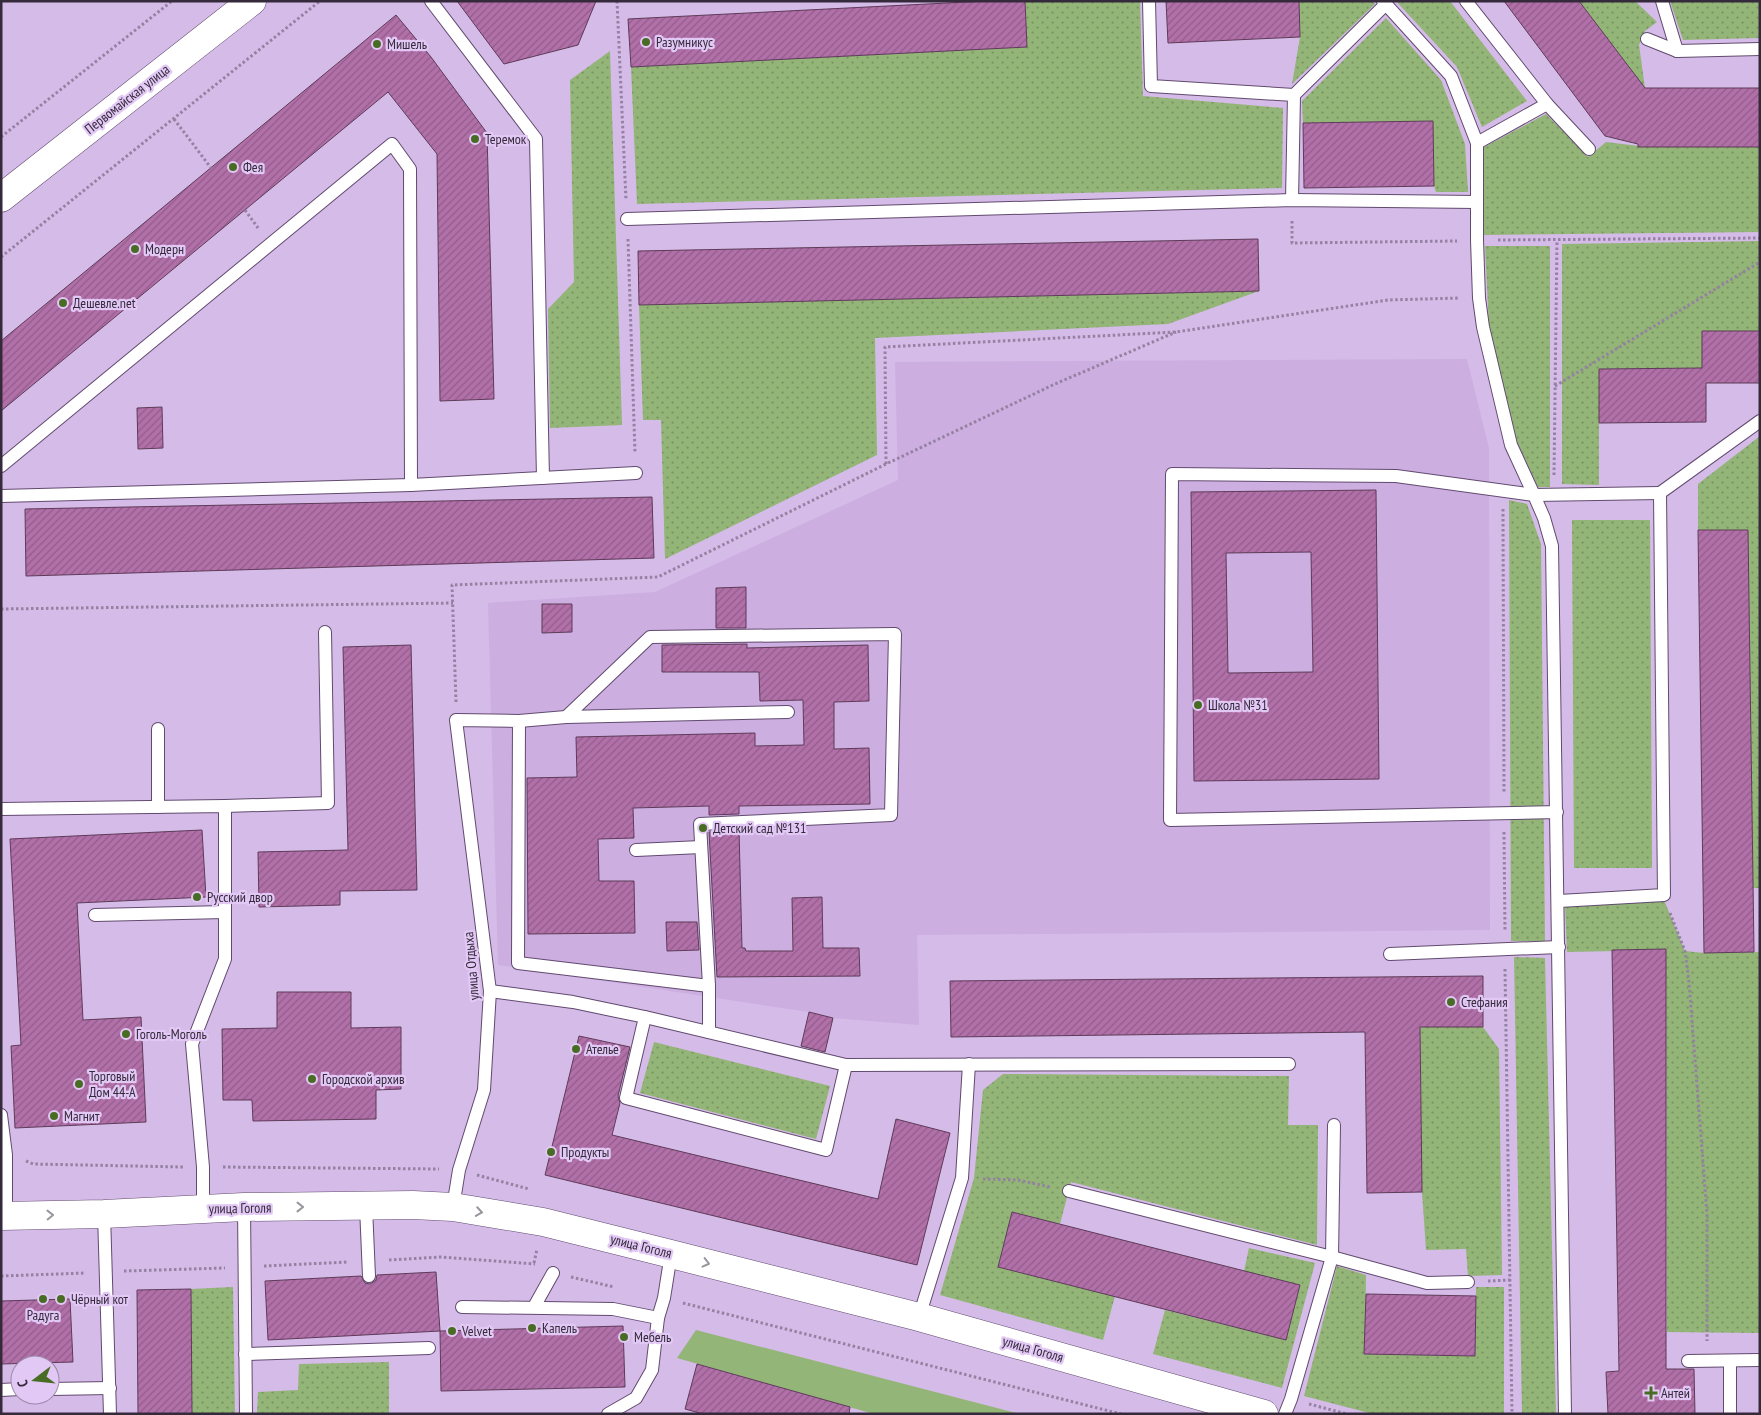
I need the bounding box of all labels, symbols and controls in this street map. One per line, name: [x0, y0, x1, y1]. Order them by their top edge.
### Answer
place label: Разумникус: [656, 33, 713, 51]
place label: Мишель: [387, 35, 427, 53]
marker: Разумникус: [640, 36, 652, 48]
marker: Мишель: [371, 38, 383, 50]
street label: Первомайская улица: [81, 60, 173, 138]
place label: Теремок: [485, 130, 527, 148]
marker: Теремок: [469, 133, 481, 145]
place label: Фея: [243, 158, 263, 176]
marker: Фея: [227, 161, 239, 173]
place label: Модерн: [145, 240, 184, 258]
marker: Модерн: [129, 243, 141, 255]
place label: Дешевле.net: [73, 294, 136, 312]
marker: Дешевле.net: [57, 297, 69, 309]
place label: Школа №31: [1208, 696, 1268, 714]
marker: Школа №31: [1192, 699, 1204, 711]
place label: Детский сад №131: [713, 819, 806, 837]
marker: Детский сад №131: [697, 822, 709, 834]
place label: Русский двор: [207, 888, 273, 906]
marker: Русский двор: [191, 891, 203, 903]
street label: улица Отдыха: [459, 931, 483, 1001]
place label: Стефания: [1461, 993, 1508, 1011]
marker: Стефания: [1445, 996, 1457, 1008]
place label: Гоголь-Моголь: [136, 1025, 207, 1043]
marker: Гоголь-Моголь: [120, 1028, 132, 1040]
place label: Ателье: [586, 1040, 619, 1058]
marker: Ателье: [570, 1043, 582, 1055]
place label: Торговый Дом 44-А: [89, 1067, 136, 1101]
place label: Городской архив: [322, 1070, 405, 1088]
marker: Городской архив: [306, 1073, 318, 1085]
marker: Торговый Дом 44-А: [73, 1078, 85, 1090]
place label: Магнит: [64, 1107, 100, 1125]
marker: Магнит: [48, 1110, 60, 1122]
place label: Продукты: [561, 1143, 609, 1161]
marker: Продукты: [545, 1146, 557, 1158]
street label: улица Гоголя: [209, 1198, 271, 1218]
one-way arrow: [296, 1202, 304, 1212]
one-way arrow: [475, 1206, 484, 1216]
one-way arrow: [46, 1210, 54, 1220]
street label: улица Гоголя: [608, 1230, 674, 1262]
one-way arrow: [702, 1257, 711, 1268]
place label: Чёрный кот: [71, 1290, 129, 1308]
marker: Радуга: [37, 1293, 49, 1305]
marker: Чёрный кот: [55, 1293, 67, 1305]
place label: Радуга: [27, 1306, 59, 1324]
place label: Капель: [542, 1319, 577, 1337]
place label: Velvet: [461, 1322, 492, 1340]
marker: Капель: [526, 1322, 538, 1334]
marker: Velvet: [446, 1325, 458, 1337]
place label: Мебель: [634, 1328, 671, 1346]
marker: Мебель: [618, 1331, 630, 1343]
street label: улица Гоголя: [1000, 1332, 1066, 1366]
north arrow: [10, 1355, 60, 1405]
text: С: [13, 1377, 32, 1389]
place label: Антей: [1661, 1384, 1690, 1402]
marker: Антей: [1645, 1387, 1657, 1399]

